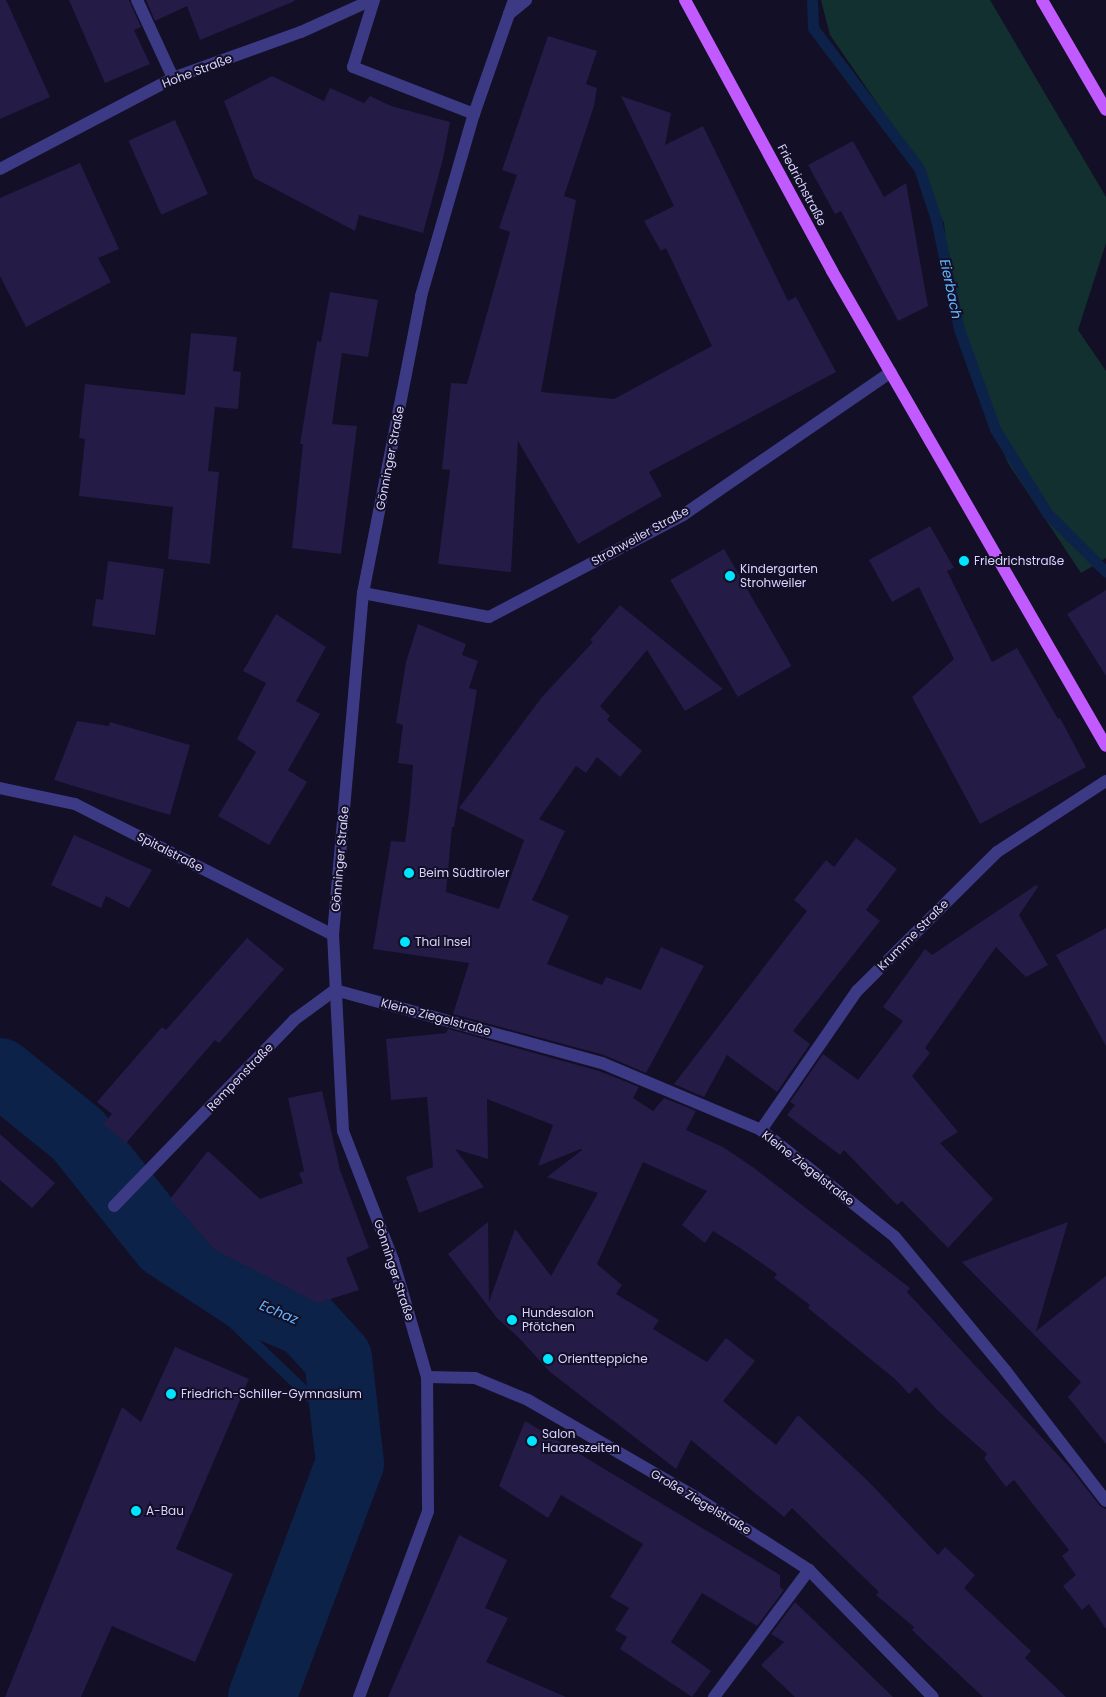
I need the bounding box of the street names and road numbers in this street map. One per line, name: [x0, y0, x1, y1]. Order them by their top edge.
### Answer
street label: Hohe Straße: [160, 51, 234, 91]
street label: Friedrichstraße: [774, 142, 830, 228]
street label: Gönninger Straße: [373, 405, 407, 511]
street label: Strohweiler Straße: [589, 503, 691, 569]
street label: Gönninger Straße: [328, 806, 352, 912]
street label: Spitalstraße: [134, 829, 206, 875]
street label: Krumme Straße: [875, 897, 951, 973]
street label: Kleine Ziegelstraße: [380, 995, 492, 1039]
street label: Rempenstraße: [204, 1040, 276, 1114]
street label: Kleine Ziegelstraße: [759, 1128, 857, 1208]
street label: Gönninger Straße: [371, 1217, 417, 1323]
street label: Große Ziegelstraße: [648, 1466, 754, 1538]

